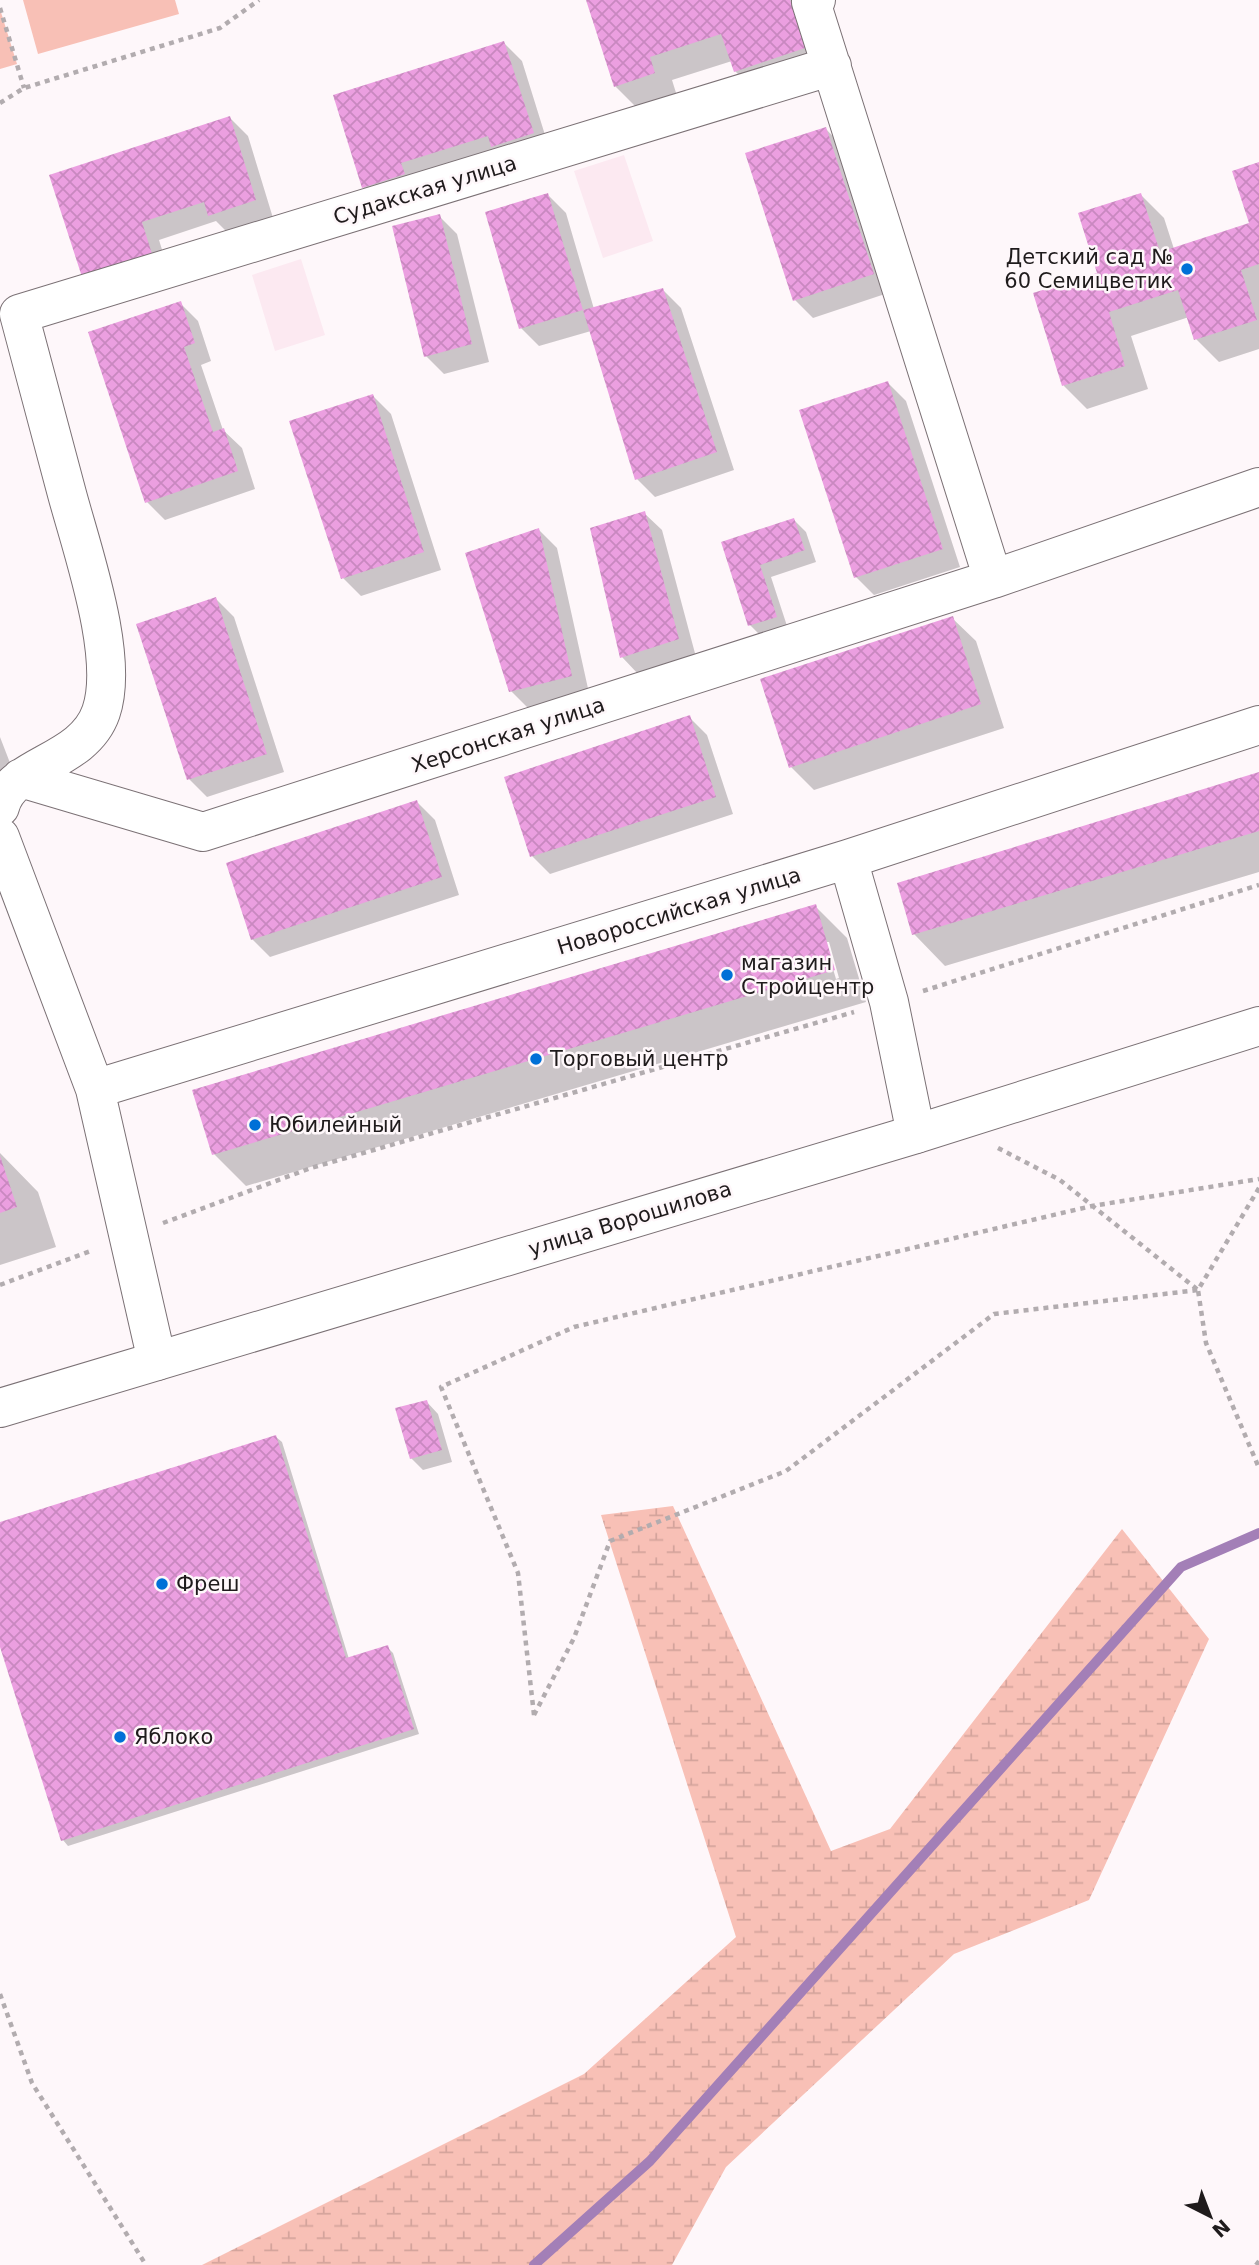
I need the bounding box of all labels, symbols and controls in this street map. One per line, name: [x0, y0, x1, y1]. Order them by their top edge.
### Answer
street label: Судакская улица: [331, 151, 519, 229]
place label: Детский сад № 60 Семицветик: [1004, 245, 1173, 293]
marker: Детский сад № 60 Семицветик: [1179, 261, 1195, 277]
street label: Херсонская улица: [408, 692, 608, 778]
street label: Новороссийская улица: [554, 862, 804, 960]
place label: магазин Стройцентр: [741, 951, 874, 999]
marker: магазин Стройцентр: [719, 967, 735, 983]
place label: Торговый центр: [549, 1047, 729, 1071]
marker: Торговый центр: [528, 1051, 544, 1067]
place label: Юбилейный: [269, 1113, 402, 1137]
marker: Юбилейный: [247, 1117, 263, 1133]
street label: улица Ворошилова: [526, 1177, 734, 1261]
place label: Фреш: [176, 1572, 240, 1596]
marker: Фреш: [154, 1576, 170, 1592]
place label: Яблоко: [134, 1725, 213, 1749]
marker: Яблоко: [112, 1729, 128, 1745]
north arrow: [1175, 2181, 1245, 2251]
text: N: [1208, 2215, 1235, 2242]

